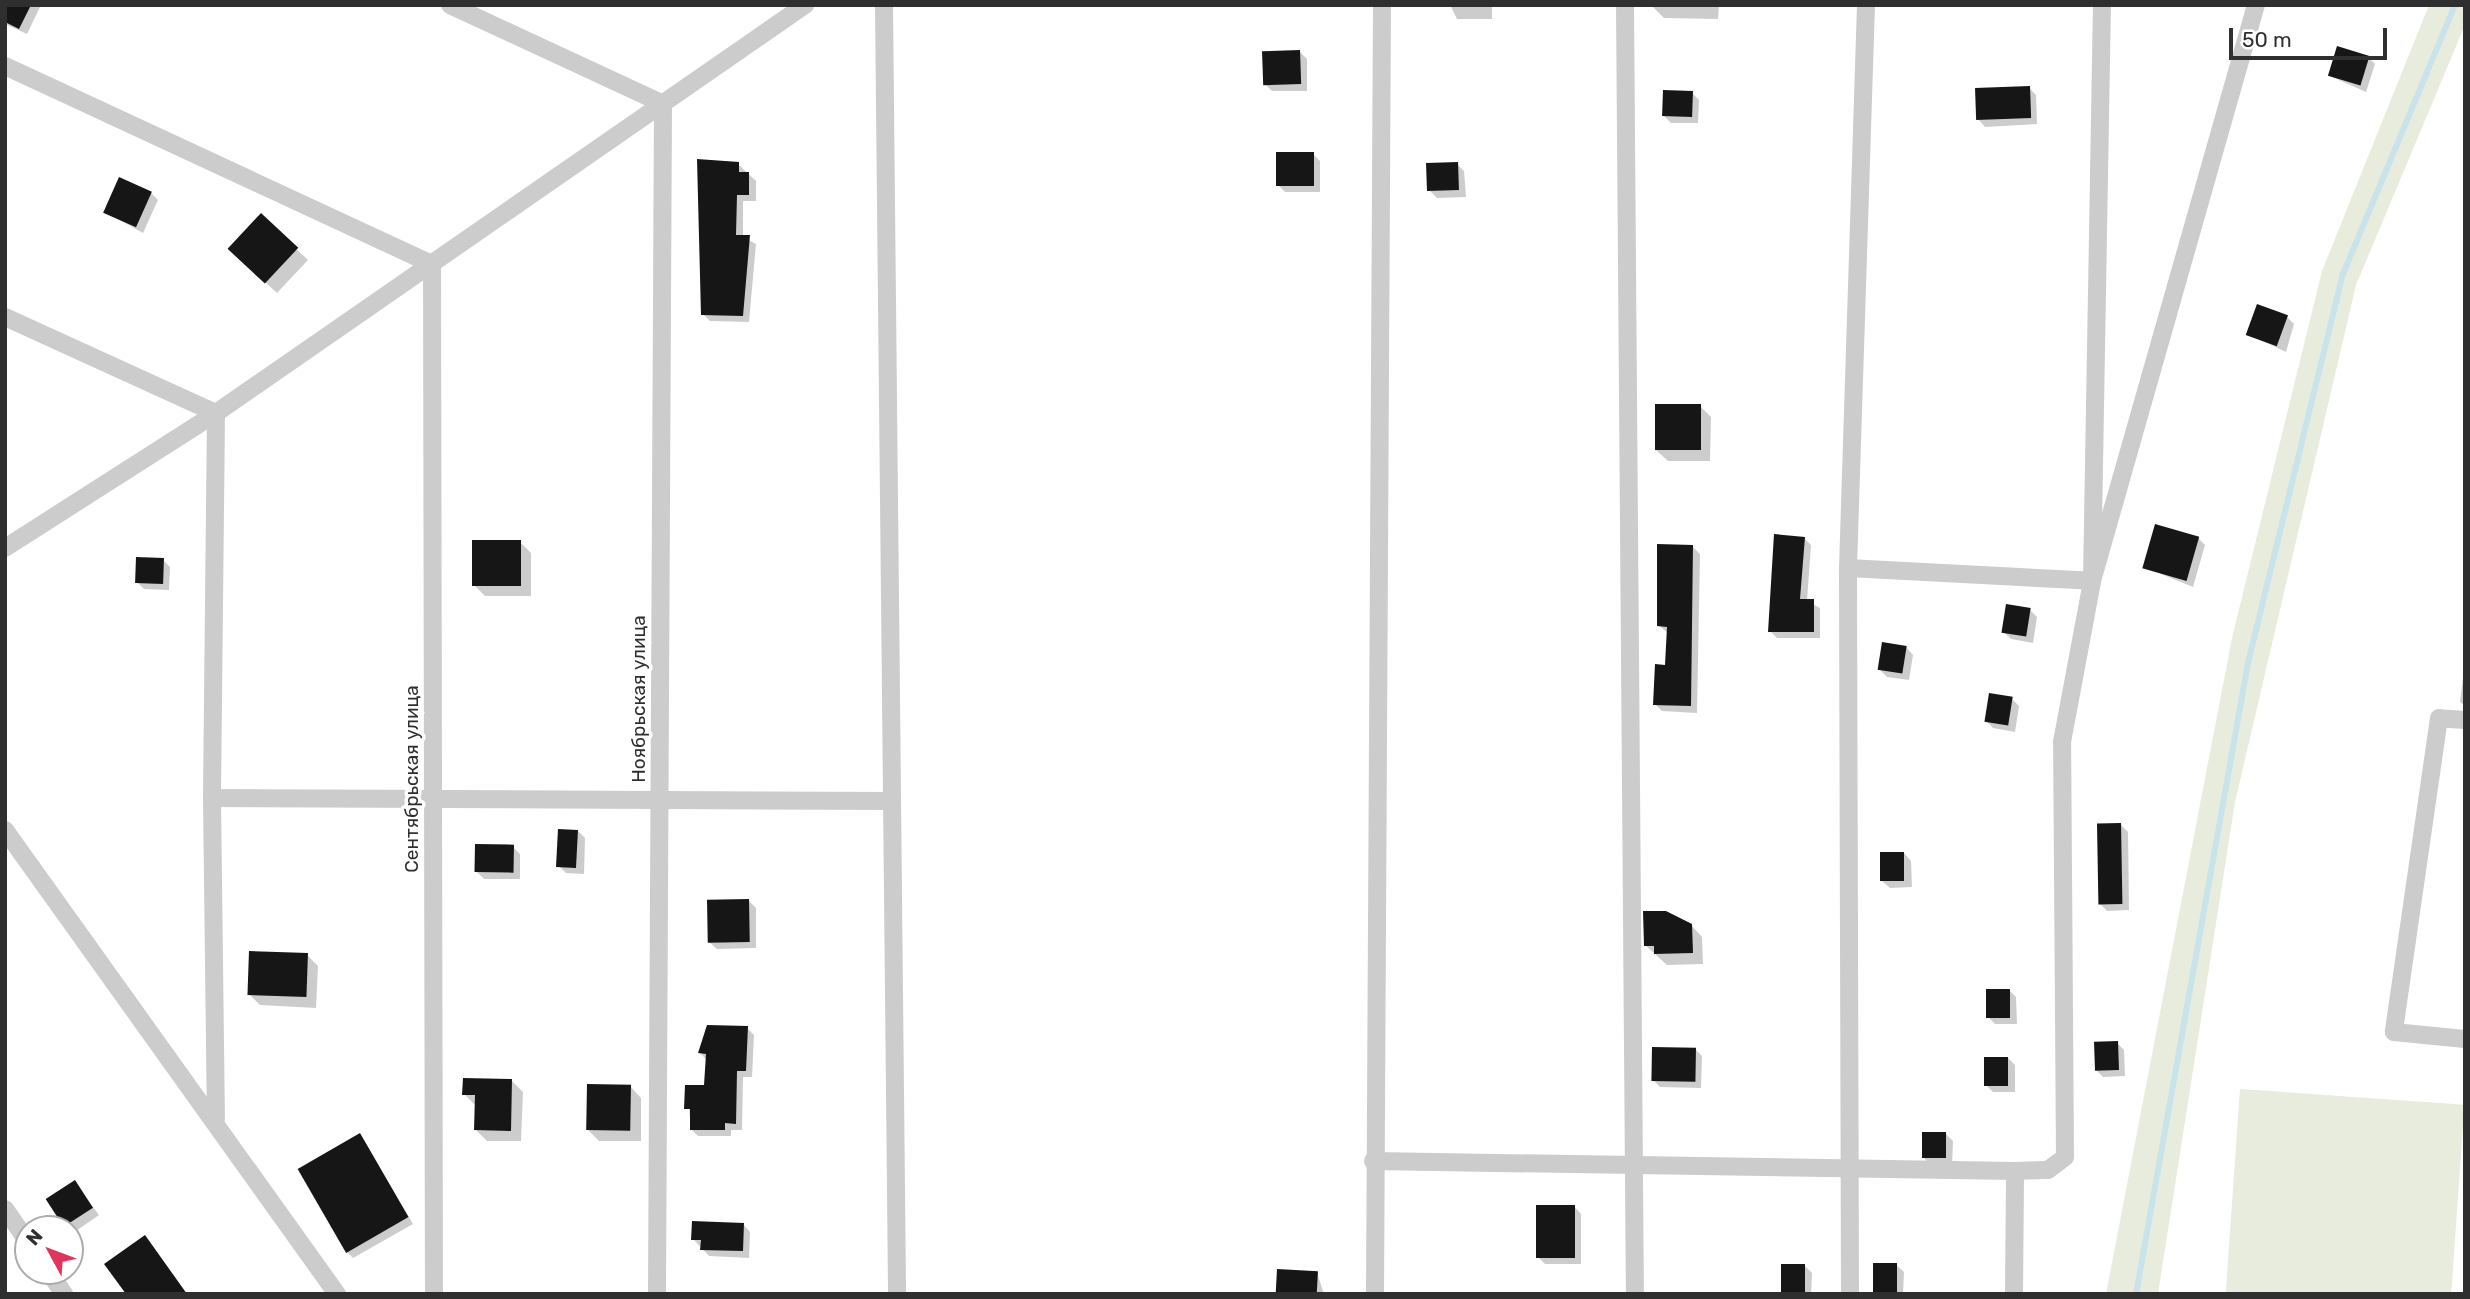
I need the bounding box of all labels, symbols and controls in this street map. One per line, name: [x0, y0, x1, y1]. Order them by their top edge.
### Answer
scale bar: [2232, 14, 2390, 58]
text: 50 m: [2242, 27, 2292, 52]
street label: Ноябрьская улица: [628, 615, 650, 783]
street label: Сентябрьская улица: [401, 685, 423, 873]
north arrow: [14, 1215, 84, 1285]
text: N: [21, 1225, 47, 1250]

